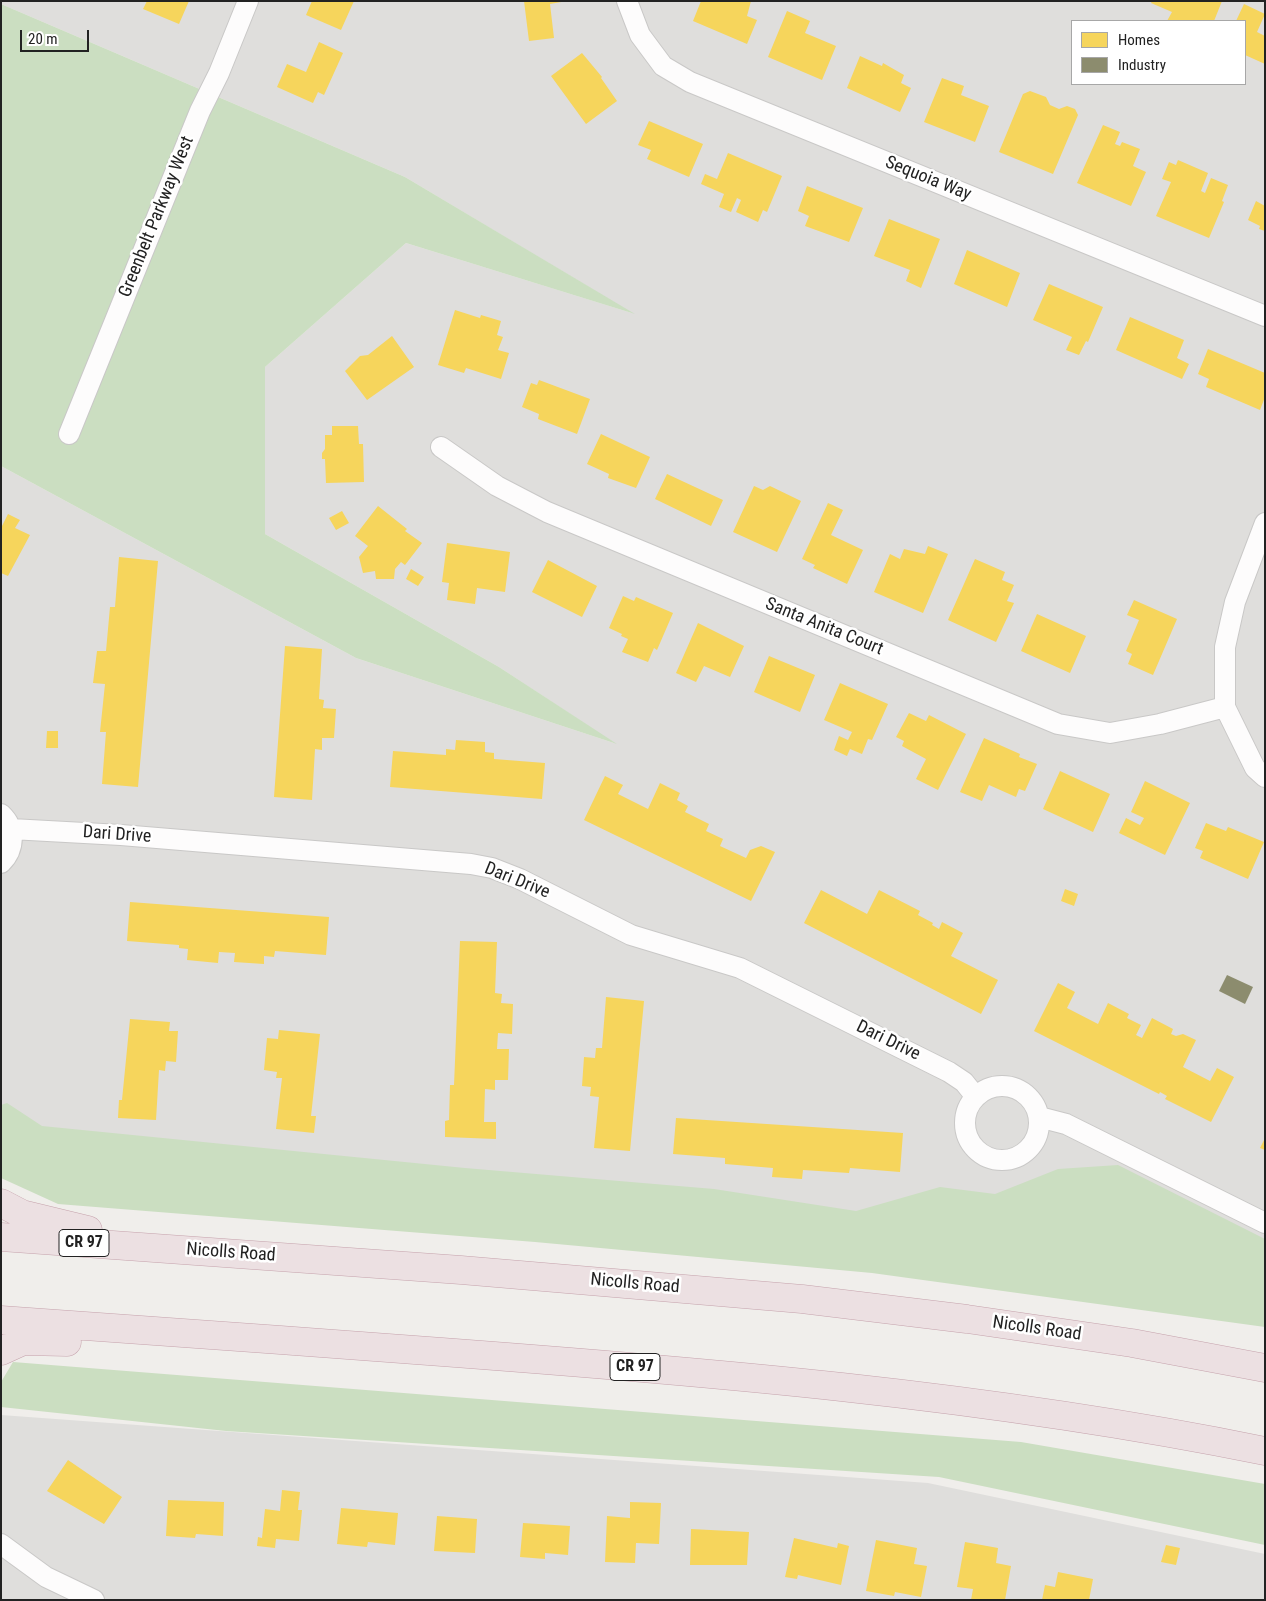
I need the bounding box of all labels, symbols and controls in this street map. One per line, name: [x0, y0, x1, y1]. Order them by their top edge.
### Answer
scale bar: [22, 20, 91, 52]
legend: [1071, 20, 1246, 85]
text: 20 m: [28, 30, 58, 48]
text: Homes: [1118, 31, 1160, 49]
text: Industry: [1118, 56, 1166, 74]
street label: Greenbelt Parkway West: [115, 133, 199, 301]
street label: Sequoia Way: [882, 152, 974, 206]
street label: Santa Anita Court: [762, 594, 886, 660]
street label: Dari Drive: [82, 822, 152, 848]
street label: Dari Drive: [481, 858, 553, 904]
street label: Dari Drive: [852, 1016, 924, 1066]
road number: CR 97: [59, 1230, 109, 1256]
street label: Nicolls Road: [186, 1239, 276, 1267]
street label: Nicolls Road: [590, 1269, 680, 1299]
street label: Nicolls Road: [991, 1312, 1083, 1346]
road number: CR 97: [610, 1354, 660, 1380]

